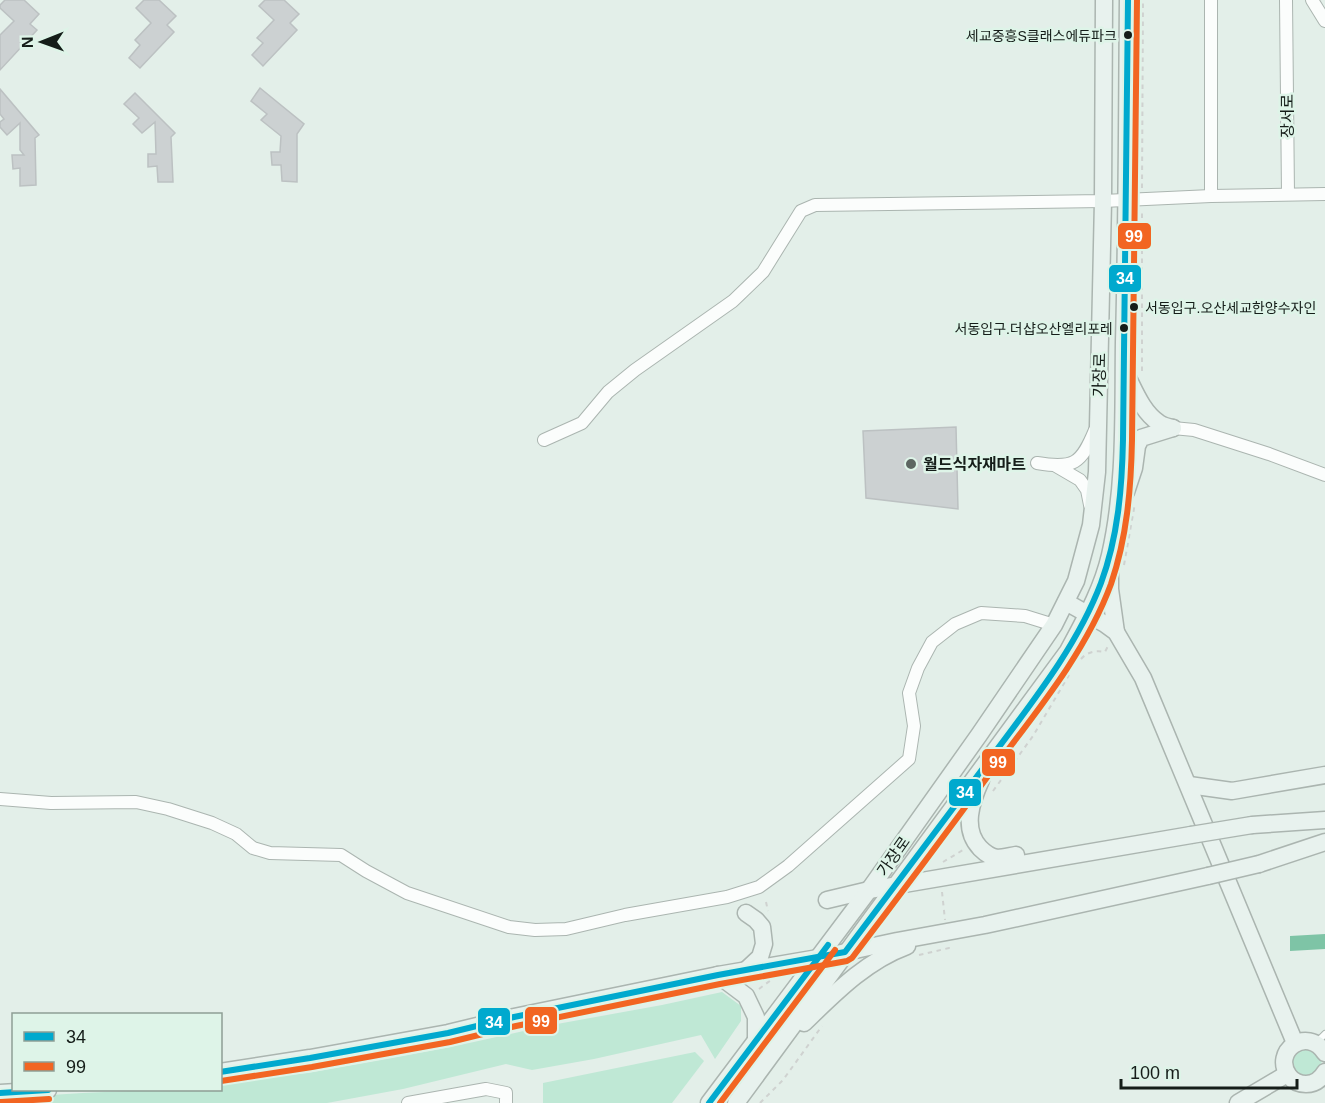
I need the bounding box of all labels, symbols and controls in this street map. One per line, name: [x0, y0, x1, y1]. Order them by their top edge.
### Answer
north arrow: [12, 12, 72, 72]
place label: 세교중흥S클래스에듀파크: [966, 28, 1117, 44]
marker: 세교중흥S클래스에듀파크: [1122, 29, 1134, 41]
text: N: [19, 36, 36, 48]
street label: 장서로: [1279, 94, 1296, 138]
line badge: 99: [1117, 222, 1152, 250]
text: 99: [1125, 228, 1143, 245]
line badge: 34: [1108, 264, 1142, 293]
text: 34: [1116, 270, 1134, 287]
place label: 서동입구.오산세교한양수자인: [1145, 300, 1316, 316]
marker: 서동입구.오산세교한양수자인: [1128, 301, 1140, 313]
place label: 서동입구.더샵오산엘리포레: [955, 321, 1113, 337]
marker: 서동입구.더샵오산엘리포레: [1118, 322, 1130, 334]
street label: 가장로: [1091, 353, 1108, 397]
place label: 월드식자재마트: [923, 456, 1026, 473]
marker: 월드식자재마트: [904, 457, 918, 471]
line badge: 99: [981, 748, 1016, 777]
text: 99: [989, 754, 1007, 771]
line badge: 34: [948, 778, 982, 807]
text: 34: [956, 784, 974, 801]
street label: 가장로: [874, 833, 913, 879]
line badge: 99: [524, 1006, 558, 1035]
line badge: 34: [477, 1007, 511, 1036]
legend: [12, 1013, 222, 1091]
text: 99: [532, 1013, 550, 1030]
text: 34: [485, 1014, 503, 1031]
text: 34: [66, 1027, 86, 1047]
scale bar: [1121, 1052, 1296, 1090]
text: 99: [66, 1057, 86, 1077]
text: 100 m: [1130, 1063, 1180, 1083]

